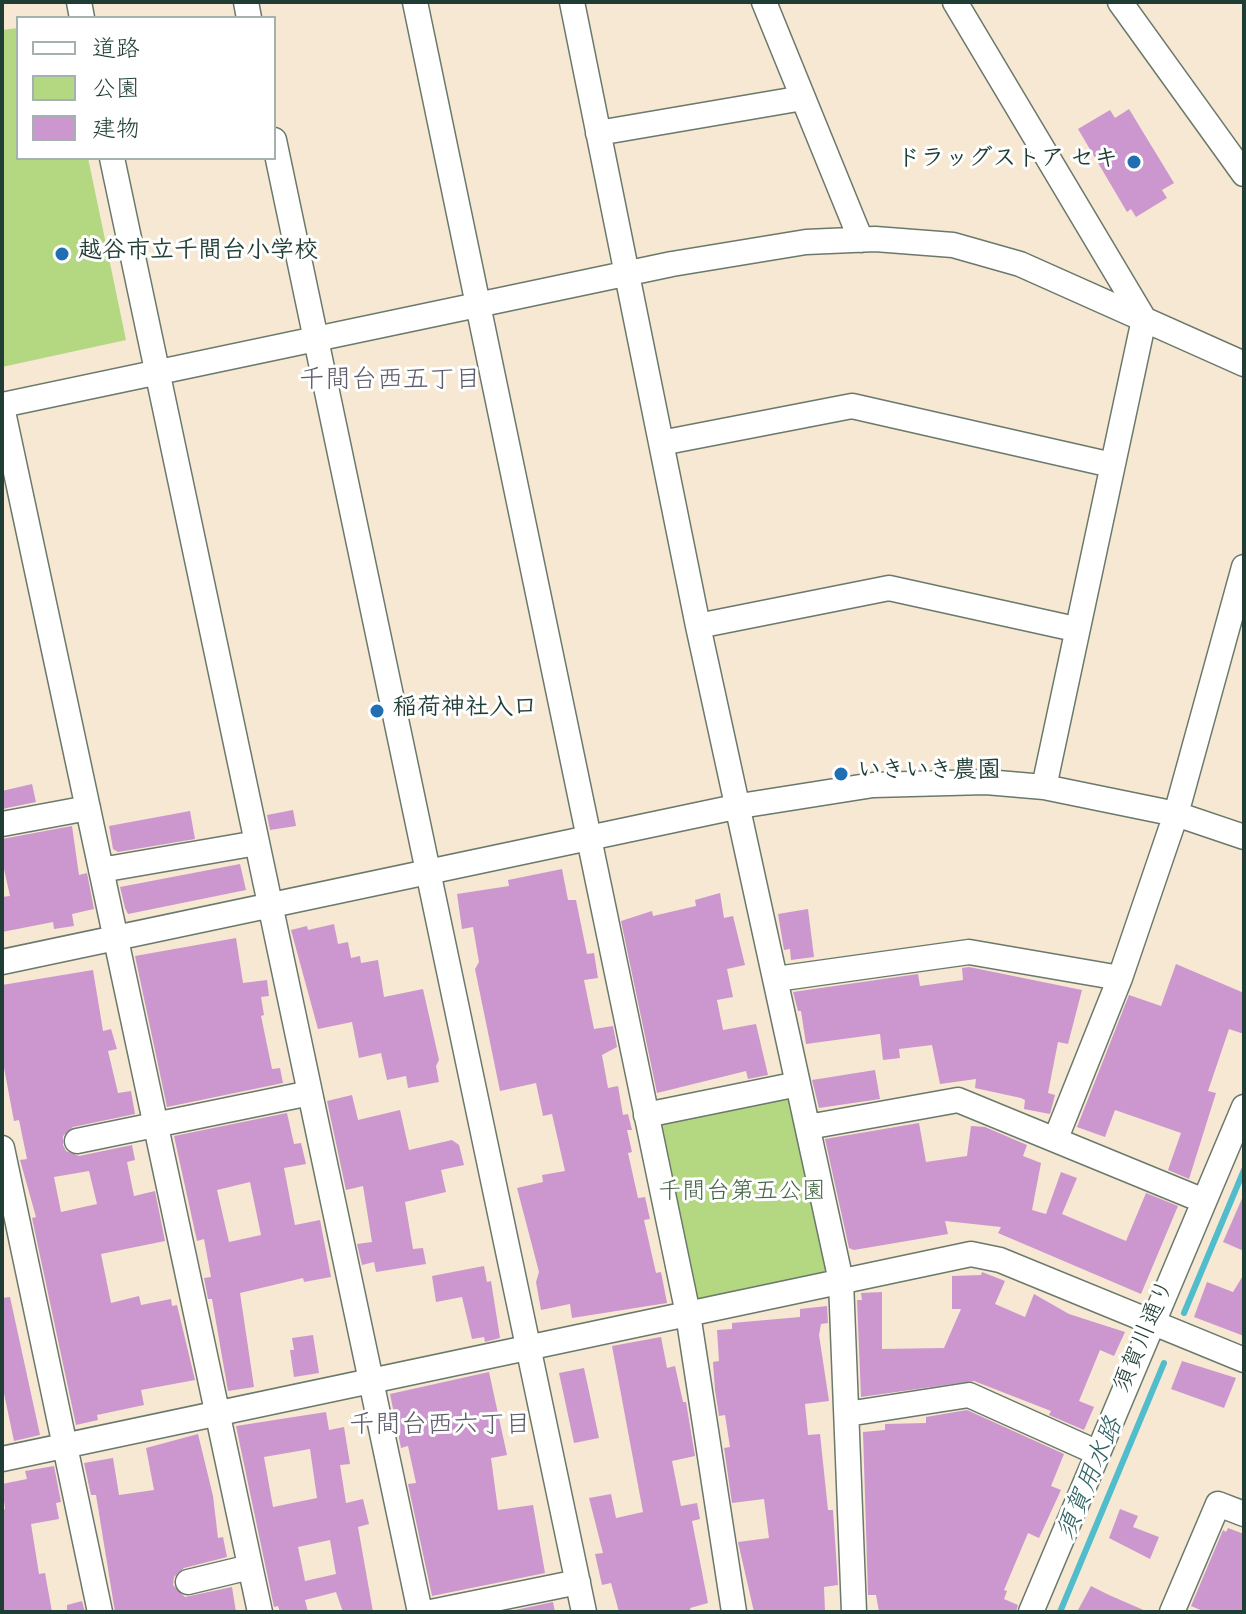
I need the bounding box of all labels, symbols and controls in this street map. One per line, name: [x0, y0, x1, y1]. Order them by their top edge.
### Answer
legend: [16, 16, 276, 160]
text: 道路: [92, 34, 140, 68]
text: 公園: [92, 74, 140, 108]
text: 建物: [92, 114, 140, 148]
place label: ドラッグストア セキ: [897, 148, 1118, 176]
marker: ドラッグストア セキ: [1125, 153, 1143, 171]
place label: 越谷市立千間台小学校: [78, 240, 318, 268]
marker: 越谷市立千間台小学校: [53, 245, 71, 263]
district label: 千間台西五丁目: [299, 367, 481, 399]
place label: 稲荷神社入口: [393, 697, 537, 725]
marker: 稲荷神社入口: [368, 702, 386, 720]
place label: いきいき農園: [857, 760, 1001, 788]
marker: いきいき農園: [832, 765, 850, 783]
park label: 千間台第五公園: [658, 1181, 826, 1209]
street label: 須賀川通り: [1110, 1276, 1184, 1398]
district label: 千間台西六丁目: [349, 1412, 531, 1444]
water label: 須賀用水路: [1053, 1414, 1133, 1546]

